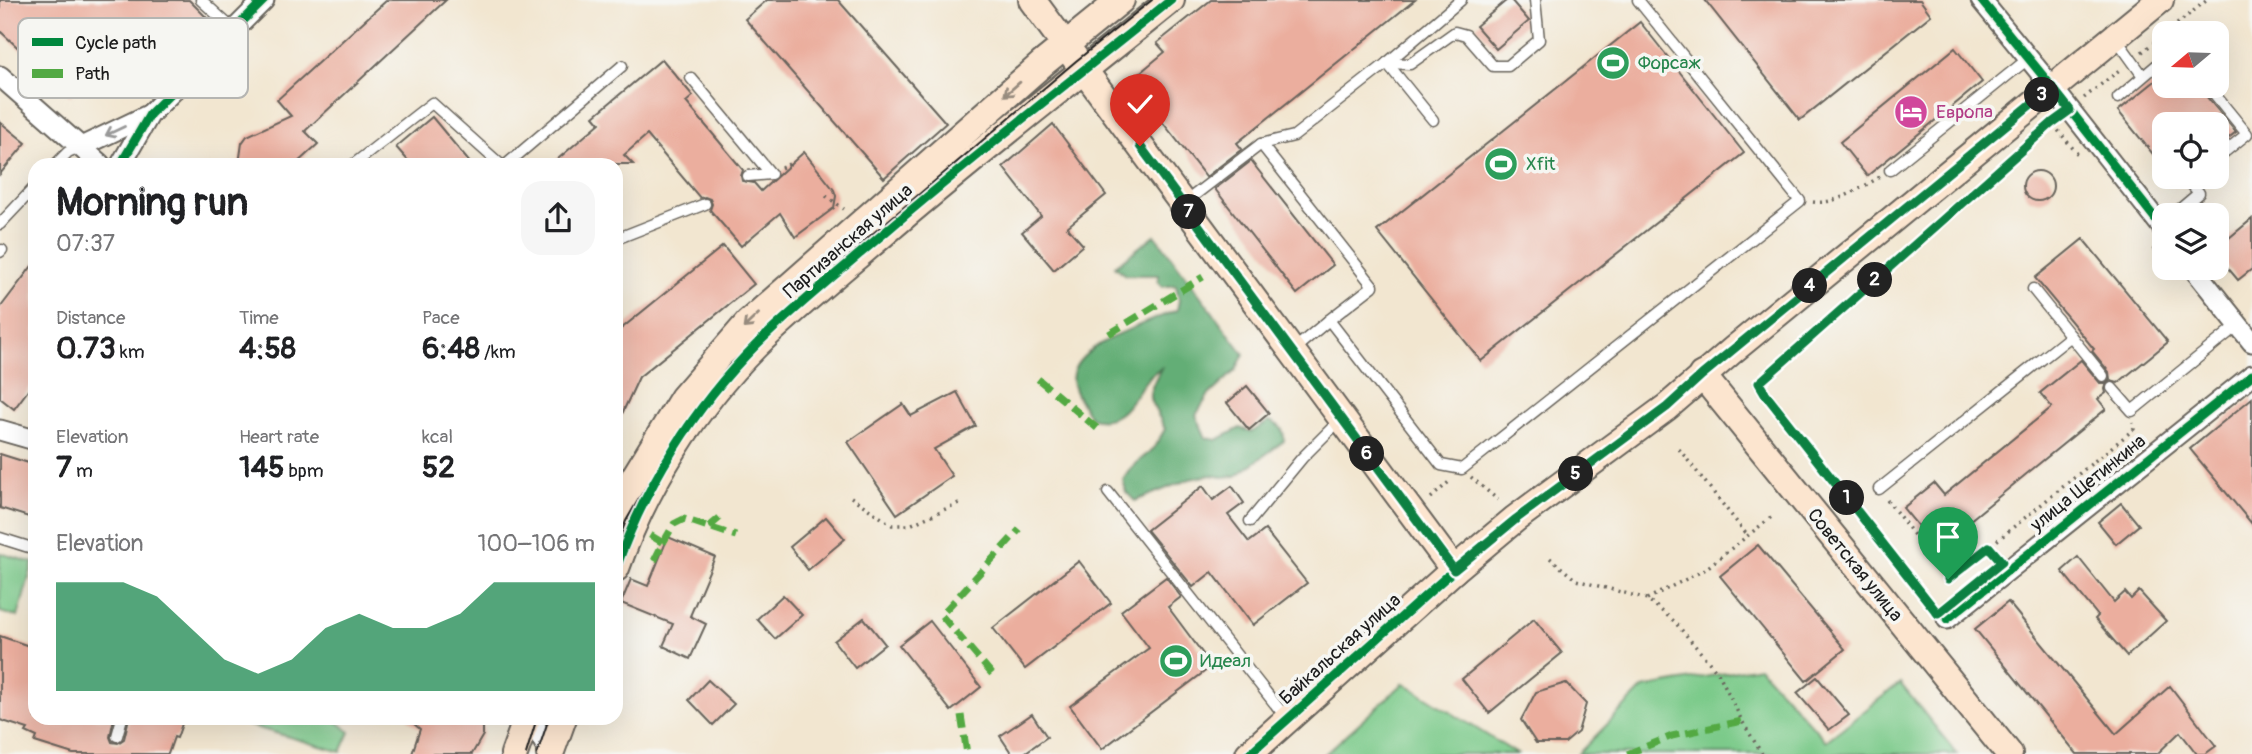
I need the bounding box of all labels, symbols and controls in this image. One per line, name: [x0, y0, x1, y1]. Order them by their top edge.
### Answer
legend: [18, 18, 248, 98]
north arrow: [2152, 21, 2230, 98]
map controls: [2152, 21, 2229, 280]
text: Cycle path: [75, 31, 156, 55]
sports icon: Форсаж: [1594, 44, 1632, 82]
place label: Форсаж: [1638, 51, 1701, 75]
text: Path: [75, 62, 110, 86]
pin: [1110, 74, 1170, 146]
pin: 3: [2024, 78, 2060, 112]
one-way arrow: [1004, 81, 1022, 97]
text: 3: [2036, 82, 2047, 106]
icon: check: [1121, 85, 1159, 123]
hotel icon: Европа: [1892, 93, 1930, 131]
place label: Европа: [1936, 100, 1993, 124]
button: locate: [2152, 112, 2229, 189]
one-way arrow: [105, 125, 126, 138]
sports icon: Xfit: [1482, 145, 1520, 183]
place label: Xfit: [1526, 152, 1556, 176]
street label: Партизанская улица: [779, 178, 918, 304]
text: Morning run: [56, 179, 248, 227]
button: share: [521, 181, 595, 255]
pin: 7: [1172, 194, 1206, 230]
text: 7: [1183, 199, 1194, 223]
button: layers: [2152, 203, 2229, 280]
text: 07:37: [56, 229, 115, 258]
pin: 2: [1857, 262, 1892, 298]
text: 2: [1869, 267, 1880, 291]
pin: 4: [1792, 268, 1828, 304]
text: 4: [1804, 273, 1815, 297]
text: Distance: [56, 306, 125, 330]
text: Time: [239, 306, 279, 330]
text: Pace: [422, 306, 460, 330]
one-way arrow: [742, 313, 759, 330]
text: 0.73: [56, 330, 116, 367]
text: 4:58: [239, 330, 296, 367]
text: 6:48: [422, 330, 480, 367]
text: km: [116, 340, 145, 364]
text: /km: [480, 340, 516, 364]
text: Elevation: [56, 425, 128, 449]
text: Heart rate: [239, 425, 319, 449]
text: kcal: [422, 425, 453, 449]
street label: улица Щетинкина: [2025, 429, 2151, 538]
pin: 6: [1350, 436, 1384, 472]
text: 6: [1361, 441, 1372, 465]
text: 7: [56, 449, 72, 486]
text: 145: [239, 449, 284, 486]
text: 52: [422, 449, 455, 486]
pin: 5: [1558, 456, 1594, 491]
text: m: [72, 459, 93, 483]
text: bpm: [284, 459, 324, 483]
text: 5: [1570, 461, 1581, 485]
pin: 1: [1829, 480, 1864, 516]
text: 1: [1843, 485, 1850, 509]
street label: Советская улица: [1802, 504, 1908, 627]
pin: [1918, 507, 1978, 579]
icon: arrive: [1929, 518, 1967, 556]
text: Elevation: [56, 529, 144, 558]
text: 100–106 m: [478, 529, 595, 558]
street label: Байкальская улица: [1274, 588, 1406, 710]
sports icon: Идеал: [1157, 642, 1195, 680]
place label: Идеал: [1200, 649, 1251, 673]

